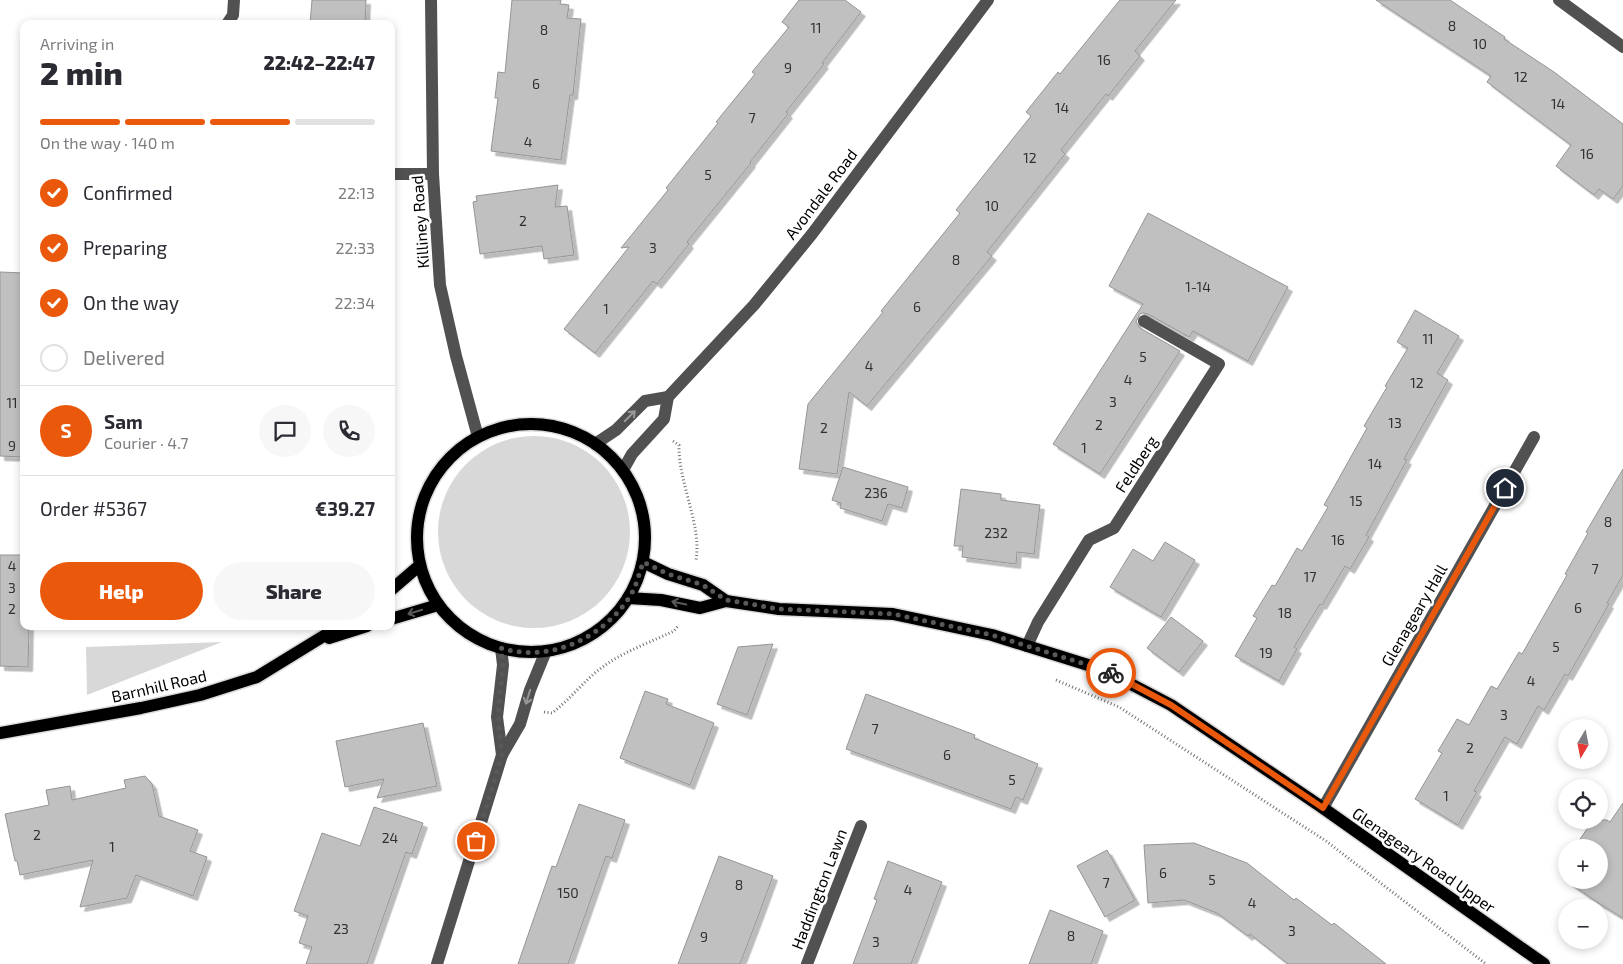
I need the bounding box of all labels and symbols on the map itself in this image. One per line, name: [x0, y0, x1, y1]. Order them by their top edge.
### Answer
house number: 8: [1448, 17, 1456, 34]
house number: 11: [810, 19, 822, 36]
house number: 8: [540, 21, 548, 38]
house number: 10: [1473, 35, 1487, 52]
house number: 16: [1097, 51, 1111, 68]
house number: 9: [784, 59, 792, 76]
house number: 12: [1514, 68, 1528, 85]
house number: 6: [532, 75, 540, 92]
house number: 14: [1551, 95, 1565, 112]
house number: 14: [1055, 99, 1069, 116]
house number: 7: [748, 109, 756, 126]
house number: 4: [524, 133, 532, 150]
street label: Avondale Road: [780, 145, 861, 243]
house number: 16: [1580, 145, 1594, 162]
house number: 12: [1023, 149, 1037, 166]
house number: 5: [704, 166, 712, 183]
street label: Killiney Road: [407, 175, 432, 269]
house number: 10: [985, 197, 999, 214]
house number: 2: [519, 212, 527, 229]
house number: 3: [649, 239, 657, 256]
house number: 8: [952, 251, 960, 268]
house number: 1-14: [1185, 278, 1211, 295]
house number: 6: [913, 298, 921, 315]
house number: 1: [603, 300, 609, 317]
house number: 11: [1422, 330, 1434, 347]
house number: 5: [1139, 348, 1147, 365]
house number: 4: [865, 357, 873, 374]
house number: 4: [1124, 371, 1132, 388]
house number: 12: [1410, 374, 1424, 391]
house number: 3: [1109, 393, 1117, 410]
house number: 11: [6, 394, 18, 411]
one-way arrow: [624, 410, 636, 422]
house number: 13: [1388, 414, 1402, 431]
house number: 2: [1095, 416, 1103, 433]
house number: 2: [820, 419, 828, 436]
street label: Feldberg: [1110, 432, 1161, 496]
house number: 9: [8, 437, 16, 454]
house number: 1: [1081, 439, 1087, 456]
house number: 14: [1368, 455, 1382, 472]
pin: [1484, 467, 1526, 509]
house number: 236: [864, 484, 888, 501]
house number: 15: [1349, 492, 1363, 509]
house number: 8: [1604, 513, 1612, 530]
house number: 232: [984, 524, 1008, 541]
house number: 16: [1331, 531, 1345, 548]
house number: 4: [8, 557, 16, 574]
street label: Glenageary Hall: [1377, 560, 1451, 669]
house number: 7: [1591, 560, 1599, 577]
house number: 17: [1304, 568, 1316, 585]
house number: 3: [8, 579, 16, 596]
one-way arrow: [671, 598, 687, 607]
house number: 6: [1574, 599, 1582, 616]
house number: 2: [8, 600, 16, 617]
house number: 18: [1278, 604, 1292, 621]
one-way arrow: [407, 608, 423, 617]
house number: 5: [1552, 638, 1560, 655]
house number: 19: [1259, 644, 1273, 661]
courier: [1086, 648, 1136, 698]
street label: Barnhill Road: [109, 665, 208, 706]
house number: 4: [1527, 672, 1535, 689]
one-way arrow: [522, 688, 532, 704]
house number: 3: [1500, 706, 1508, 723]
north arrow: [1558, 719, 1608, 769]
house number: 7: [871, 720, 879, 737]
house number: 2: [1466, 739, 1474, 756]
house number: 6: [943, 746, 951, 763]
house number: 5: [1008, 771, 1016, 788]
house number: 1: [1443, 787, 1449, 804]
street label: Glenageary Road Upper: [1349, 803, 1500, 917]
pin: [455, 820, 497, 862]
house number: 2: [33, 826, 41, 843]
street label: Haddington Lawn: [787, 826, 850, 952]
house number: 24: [382, 829, 398, 846]
house number: 1: [109, 838, 115, 855]
house number: 6: [1159, 864, 1167, 881]
house number: 5: [1208, 871, 1216, 888]
house number: 7: [1102, 874, 1110, 891]
house number: 8: [735, 876, 743, 893]
house number: 4: [904, 881, 912, 898]
house number: 150: [557, 884, 579, 901]
house number: 4: [1248, 894, 1256, 911]
house number: 23: [333, 920, 349, 937]
house number: 3: [1288, 922, 1296, 939]
house number: 8: [1067, 927, 1075, 944]
house number: 9: [700, 928, 708, 945]
house number: 3: [872, 933, 880, 950]

